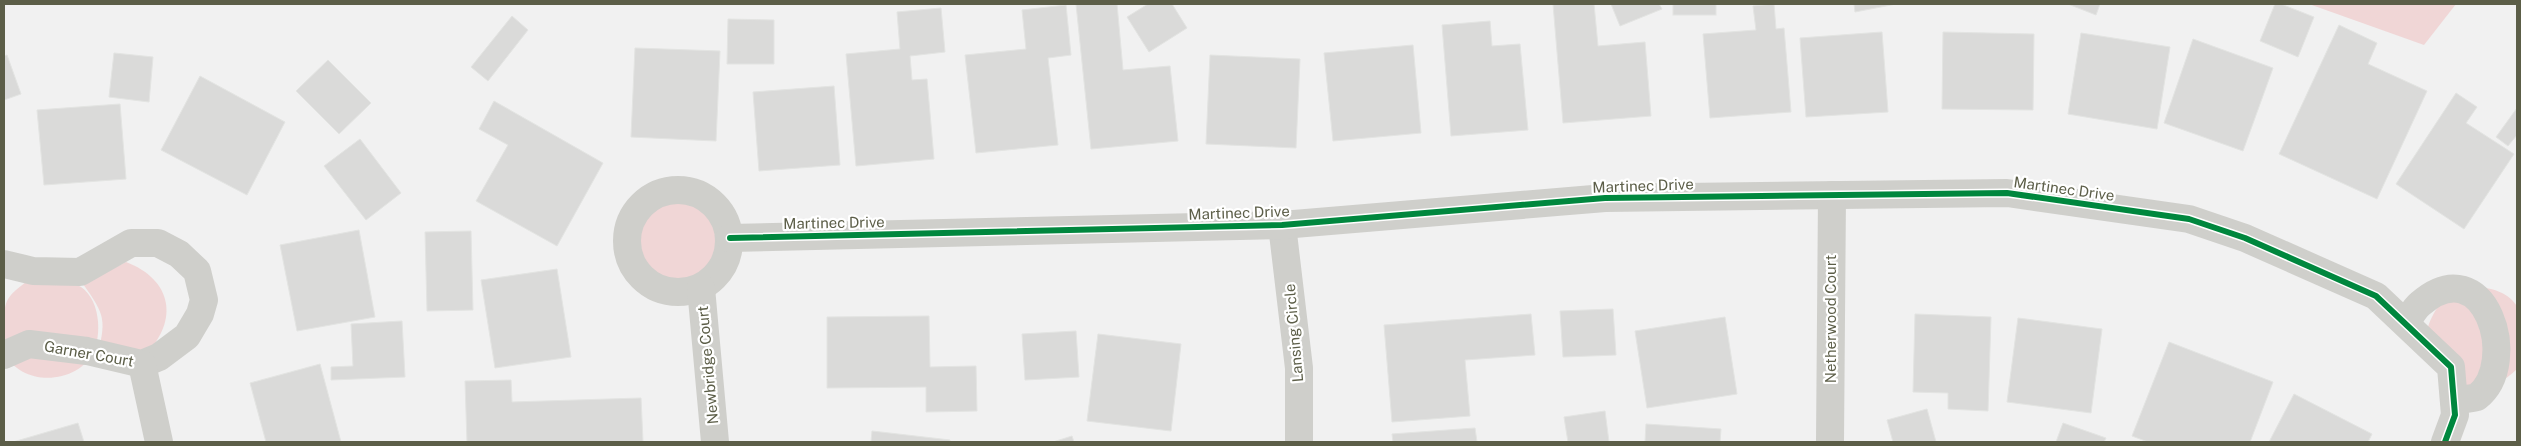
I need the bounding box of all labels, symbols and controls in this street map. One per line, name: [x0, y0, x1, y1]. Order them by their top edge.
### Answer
street label: Martinec Drive: [2013, 173, 2116, 204]
street label: Martinec Drive: [1592, 175, 1694, 196]
street label: Martinec Drive: [1188, 202, 1290, 223]
street label: Martinec Drive: [783, 213, 885, 232]
street label: Netherwood Court: [1822, 255, 1839, 383]
street label: Lansing Circle: [1281, 283, 1306, 383]
street label: Newbridge Court: [694, 305, 721, 425]
street label: Garner Court: [43, 337, 135, 370]

